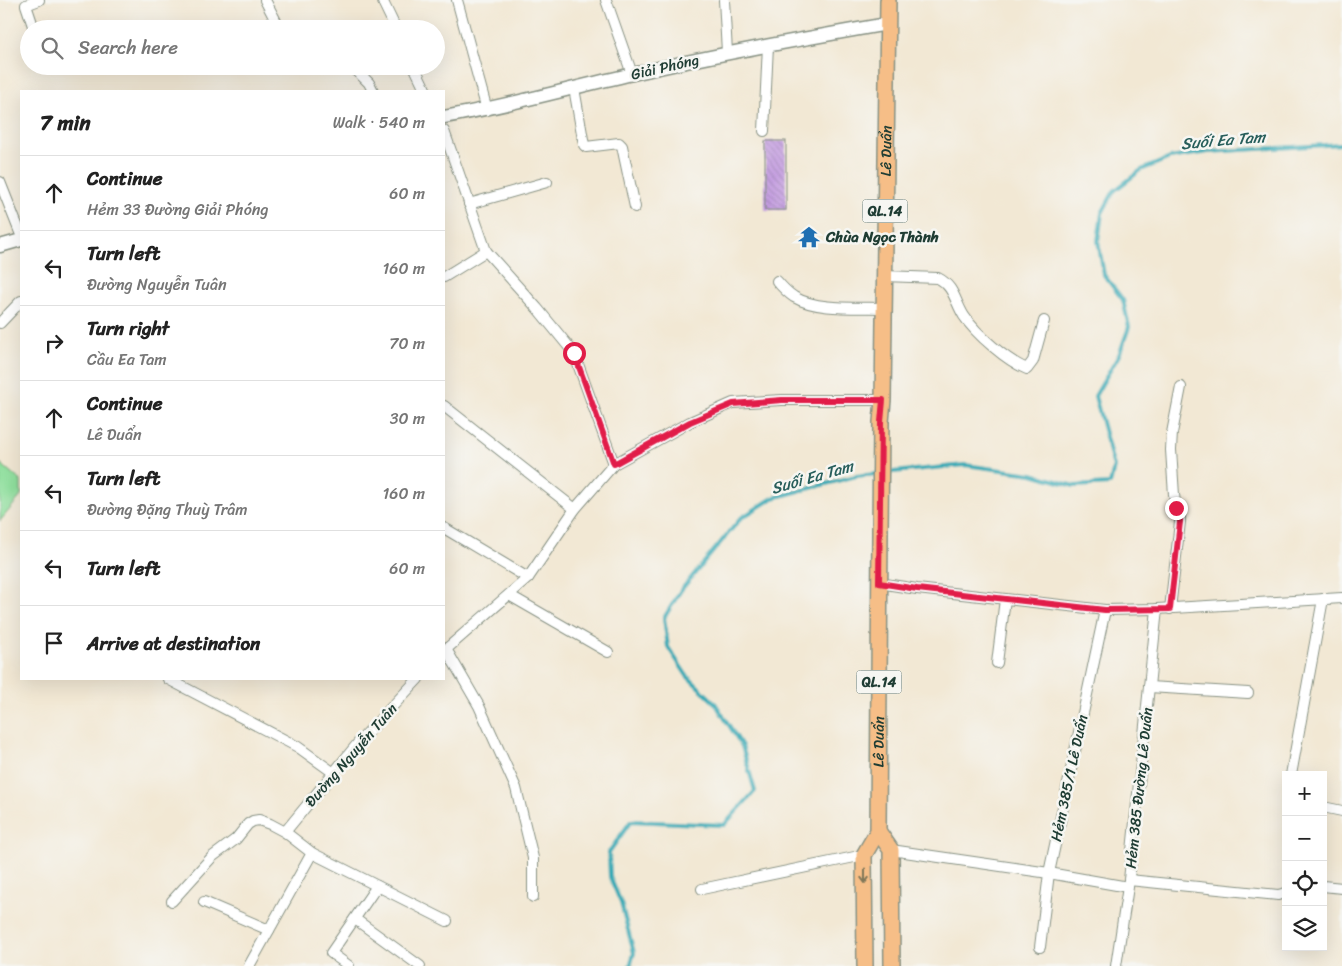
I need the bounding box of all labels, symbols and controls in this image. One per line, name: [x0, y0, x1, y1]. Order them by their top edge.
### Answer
search box: [20, 20, 445, 75]
text: Search here: [78, 31, 178, 64]
icon: search: [38, 34, 66, 62]
street label: Giải Phóng: [628, 47, 702, 87]
text: 7 min: [40, 104, 91, 142]
text: Walk · 540 m: [333, 108, 425, 137]
water label: Suối Ea Tam: [1180, 122, 1268, 158]
street label: Lê Duẩn: [873, 125, 899, 177]
text: Continue: [87, 162, 163, 195]
icon: ahead: [40, 179, 68, 207]
text: 60 m: [389, 179, 425, 208]
text: Hẻm 33 Đường Giải Phóng: [87, 195, 268, 224]
road number: QL.14: [862, 200, 908, 222]
temple icon: Chùa Ngọc Thành: [796, 224, 822, 250]
place label: Chùa Ngọc Thành: [825, 224, 939, 250]
text: Turn left: [87, 237, 160, 270]
icon: left: [40, 254, 68, 282]
text: 160 m: [382, 254, 425, 283]
text: Đường Nguyễn Tuân: [87, 270, 227, 299]
text: Turn right: [87, 312, 169, 345]
icon: right: [40, 329, 68, 357]
text: 70 m: [389, 329, 425, 358]
route start: [563, 342, 586, 365]
text: Cầu Ea Tam: [87, 345, 167, 374]
text: Continue: [87, 387, 163, 420]
icon: ahead: [40, 404, 68, 432]
text: 30 m: [390, 404, 425, 433]
text: Lê Duẩn: [87, 420, 142, 449]
water label: Suối Ea Tam: [768, 451, 858, 503]
text: Turn left: [87, 462, 160, 495]
icon: left: [40, 479, 68, 507]
text: 160 m: [382, 479, 425, 508]
text: Đường Đặng Thuỳ Trâm: [87, 495, 248, 524]
route end: [1165, 497, 1188, 520]
text: Turn left: [87, 552, 160, 585]
icon: left: [40, 554, 68, 582]
text: 60 m: [389, 554, 425, 583]
text: Arrive at destination: [87, 627, 260, 660]
icon: arrive: [40, 629, 68, 657]
road number: QL.14: [856, 670, 902, 694]
street label: Đường Nguyễn Tuân: [298, 697, 404, 813]
street label: Hẻm 385 Đường Lê Duẩn: [1118, 706, 1160, 870]
street label: Hẻm 385/1 Lê Duẩn: [1043, 712, 1095, 844]
street label: Lê Duẩn: [865, 716, 892, 767]
map controls: [1282, 771, 1327, 951]
button: +: [1282, 771, 1327, 816]
button: −: [1282, 816, 1327, 861]
button: locate: [1282, 861, 1327, 906]
one-way arrow: [860, 867, 869, 883]
button: layers: [1282, 906, 1327, 951]

